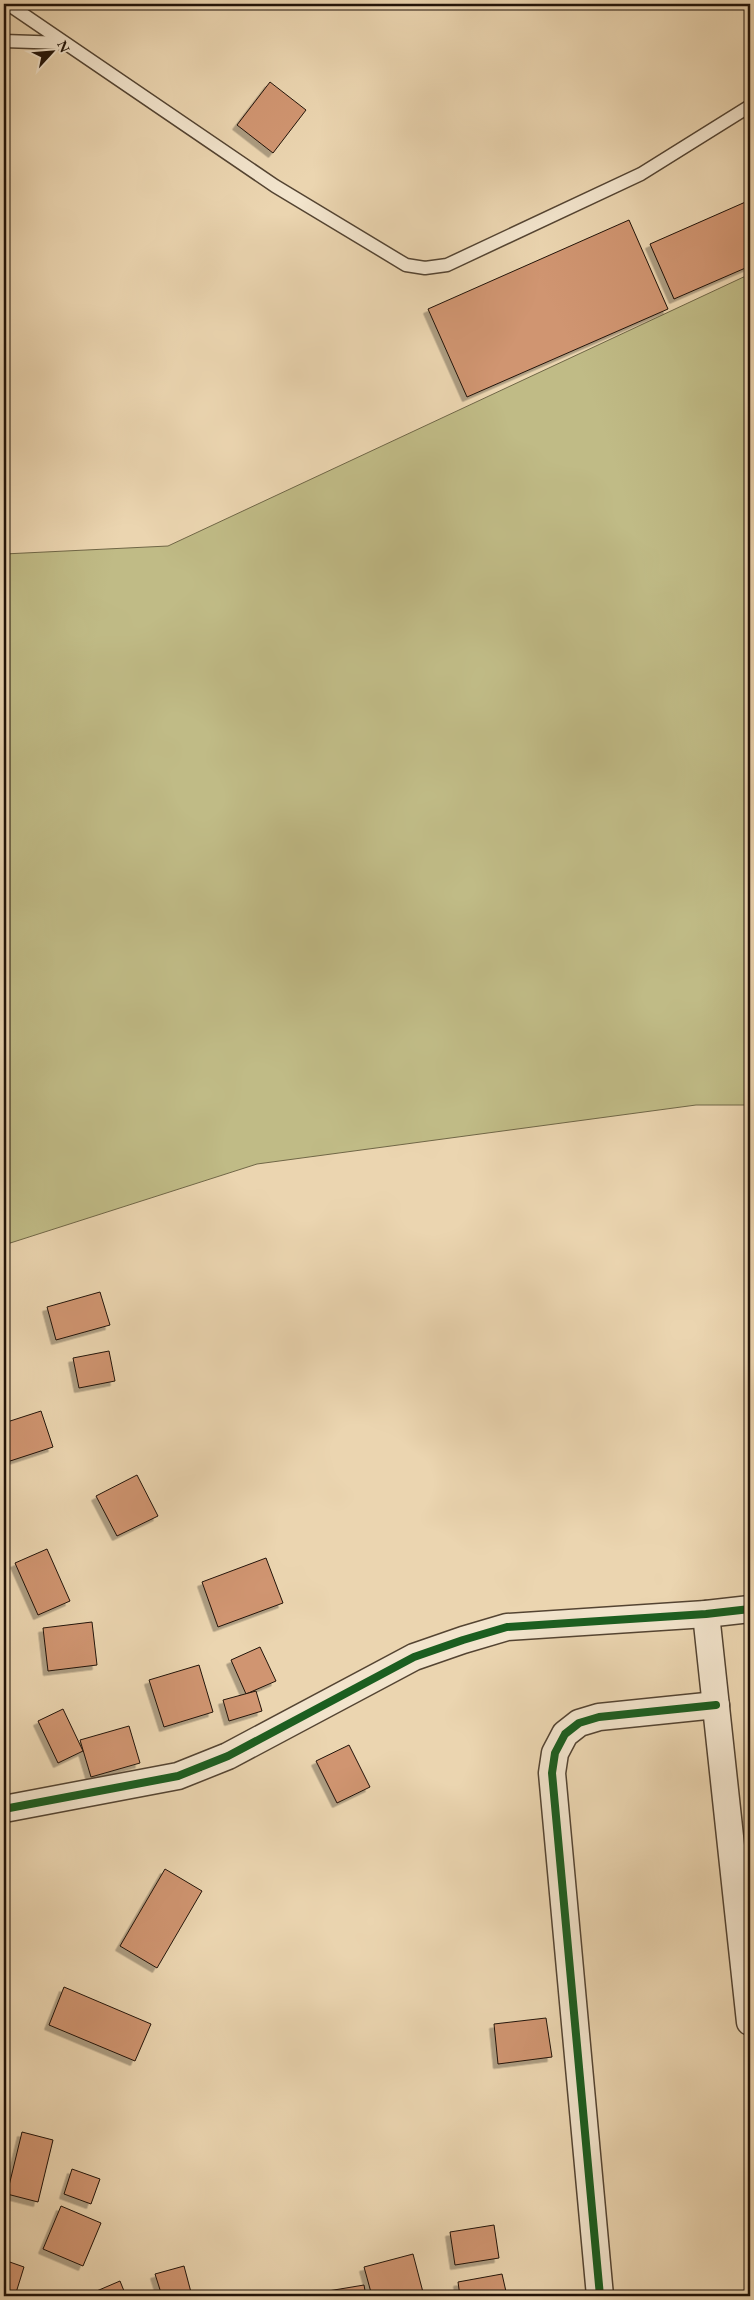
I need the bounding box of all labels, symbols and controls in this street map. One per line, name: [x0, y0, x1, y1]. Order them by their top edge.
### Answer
north arrow: [28, 28, 78, 78]
text: N: [53, 37, 75, 56]

